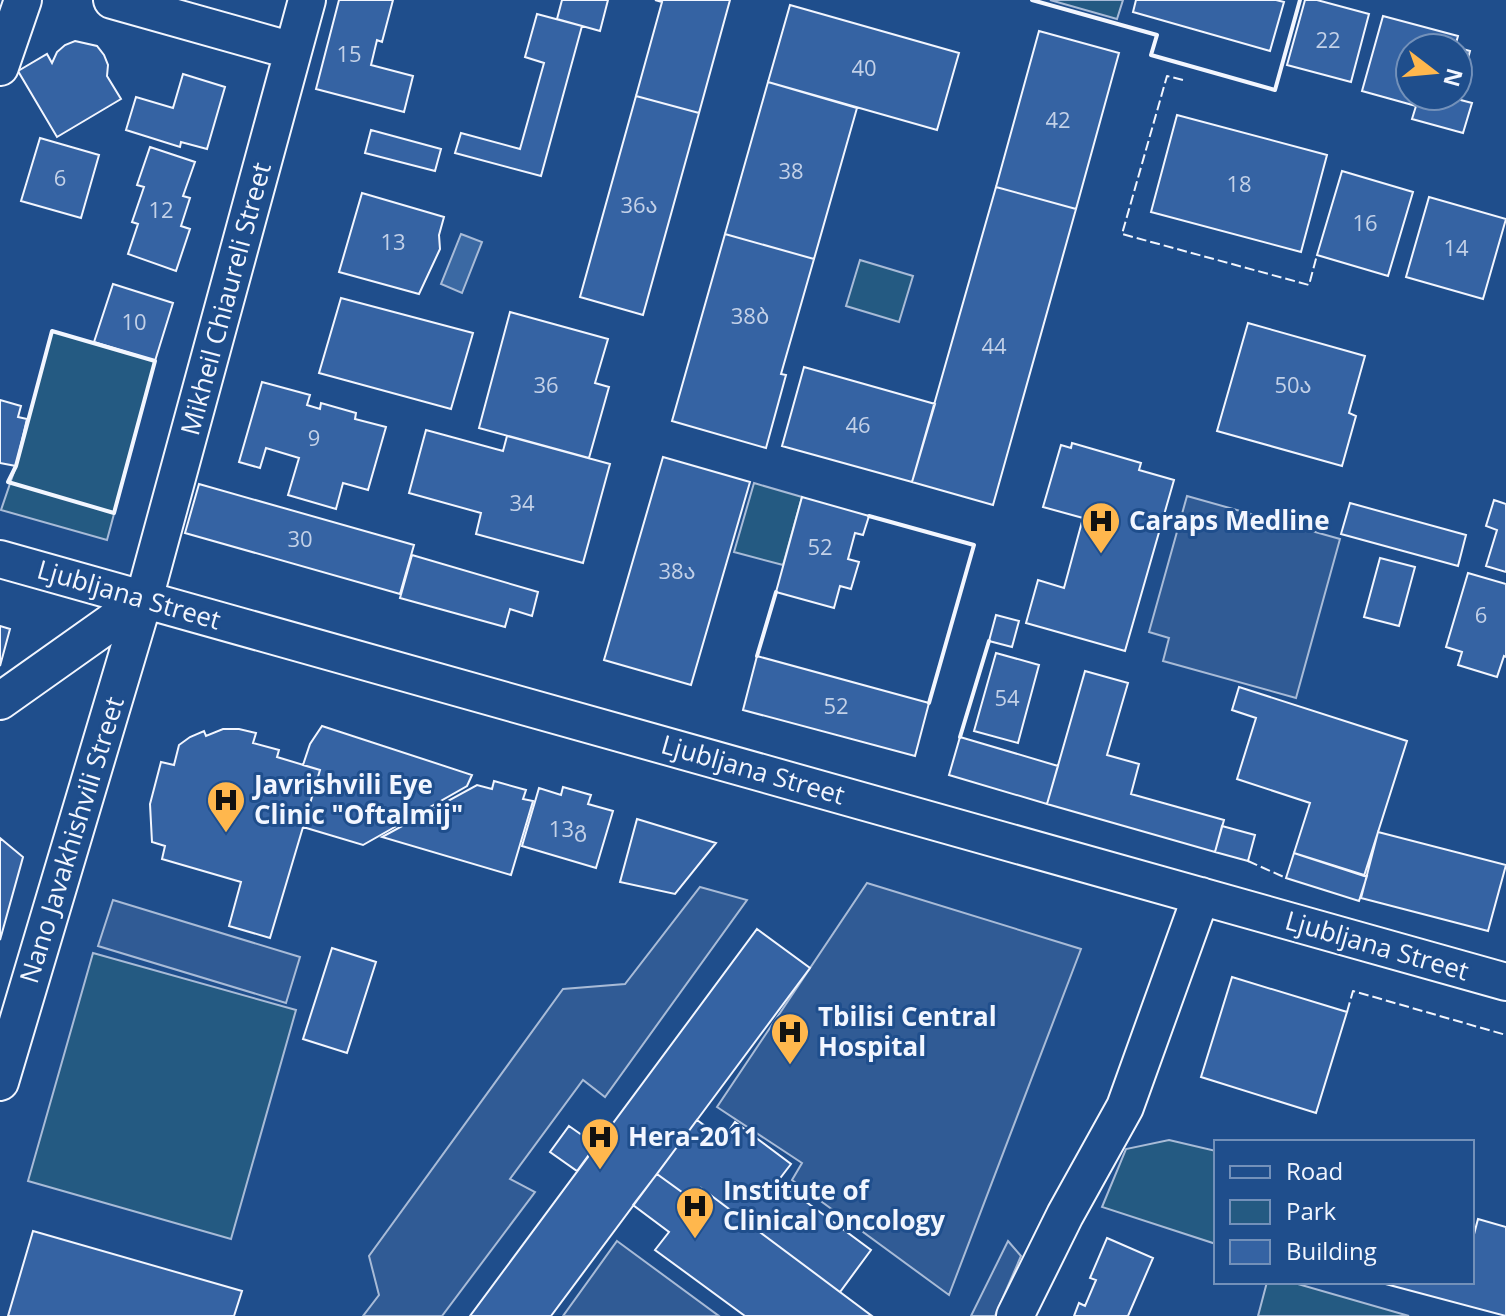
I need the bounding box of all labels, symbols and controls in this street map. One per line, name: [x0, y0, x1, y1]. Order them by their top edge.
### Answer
house number: 22: [1315, 24, 1341, 54]
north arrow: [1394, 32, 1474, 112]
house number: 15: [336, 38, 362, 68]
house number: 40: [851, 52, 877, 82]
text: N: [1437, 65, 1471, 91]
house number: 42: [1045, 104, 1071, 134]
house number: 38: [778, 155, 804, 185]
street label: Mikheil Chiaureli Street: [171, 158, 279, 439]
house number: 6: [54, 162, 66, 192]
house number: 18: [1226, 168, 1252, 198]
house number: 36ა: [620, 189, 658, 219]
house number: 12: [148, 194, 174, 224]
house number: 16: [1352, 207, 1378, 237]
house number: 13: [380, 226, 406, 256]
house number: 14: [1443, 232, 1469, 262]
house number: 38ბ: [731, 300, 769, 330]
house number: 10: [121, 306, 147, 336]
house number: 44: [981, 330, 1007, 360]
house number: 36: [533, 369, 559, 399]
house number: 50ა: [1274, 369, 1312, 399]
house number: 46: [845, 409, 871, 439]
house number: 9: [308, 422, 320, 452]
house number: 34: [509, 487, 535, 517]
hospital icon: Caraps Medline: [1080, 500, 1122, 555]
place label: Caraps Medline: [1129, 502, 1330, 538]
house number: 30: [287, 523, 313, 553]
house number: 52: [807, 531, 833, 561]
street label: Ljubljana Street: [33, 551, 225, 637]
house number: 38ა: [658, 555, 696, 585]
house number: 6: [1475, 599, 1487, 629]
house number: 54: [994, 682, 1020, 712]
house number: 52: [823, 690, 849, 720]
street label: Nano Javakhishvili Street: [10, 692, 132, 987]
street label: Ljubljana Street: [657, 726, 849, 812]
place label: Javrishvili Eye Clinic "Oftalmij": [252, 766, 463, 832]
hospital icon: Javrishvili Eye Clinic "Oftalmij": [205, 779, 247, 834]
house number: 13გ: [549, 813, 587, 843]
street label: Ljubljana Street: [1281, 902, 1473, 988]
place label: Tbilisi Central Hospital: [818, 998, 997, 1064]
hospital icon: Tbilisi Central Hospital: [769, 1011, 811, 1066]
hospital icon: Hera-2011: [579, 1116, 621, 1171]
place label: Hera-2011: [628, 1118, 759, 1154]
legend: [1214, 1140, 1474, 1284]
text: Road: [1286, 1154, 1343, 1187]
place label: Institute of Clinical Oncology: [723, 1172, 945, 1238]
hospital icon: Institute of Clinical Oncology: [674, 1185, 716, 1240]
text: Park: [1286, 1194, 1337, 1227]
text: Building: [1286, 1234, 1377, 1267]

